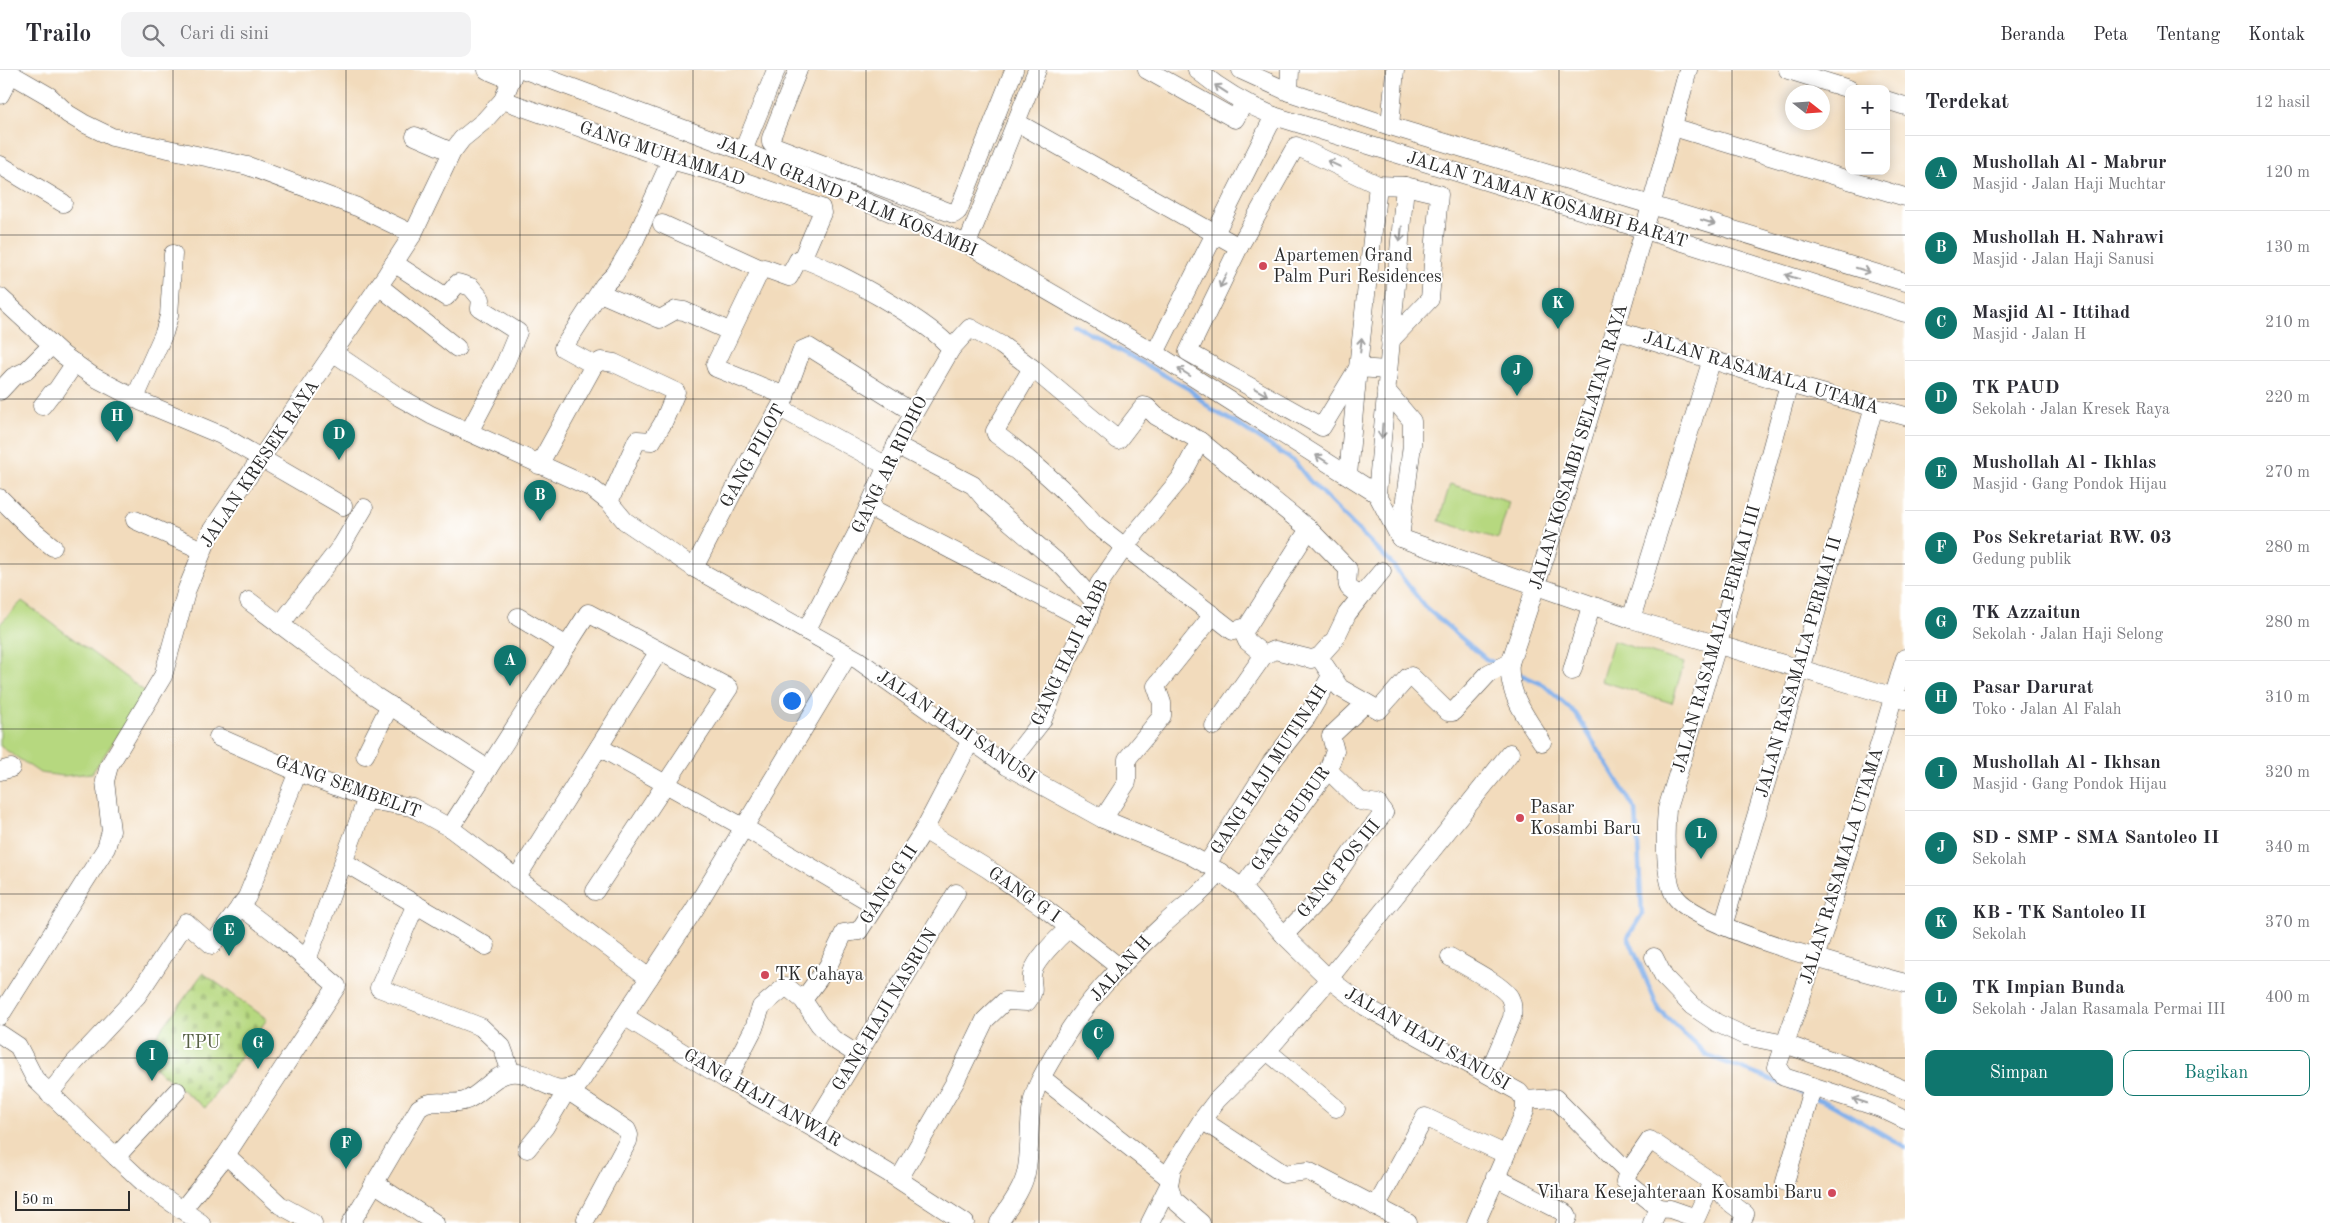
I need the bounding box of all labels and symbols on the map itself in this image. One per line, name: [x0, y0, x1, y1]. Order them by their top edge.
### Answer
one-way arrow: [1215, 84, 1229, 94]
north arrow: [1785, 85, 1830, 130]
street label: GANG MUHAMMAD: [577, 119, 747, 189]
street label: JALAN GRAND PALM KOSAMBI: [714, 134, 980, 260]
street label: JALAN TAMAN KOSAMBI BARAT: [1404, 149, 1690, 251]
one-way arrow: [1327, 159, 1342, 169]
one-way arrow: [1700, 218, 1715, 227]
one-way arrow: [1396, 226, 1405, 242]
place label: Apartemen Grand Palm Puri Residences: [1273, 247, 1442, 286]
marker: Apartemen Grand Palm Puri Residences: [1257, 260, 1269, 272]
one-way arrow: [1855, 265, 1871, 275]
one-way arrow: [1784, 272, 1800, 282]
one-way arrow: [1218, 273, 1227, 288]
pin: K: [1542, 288, 1574, 329]
street label: JALAN KOSAMBI SELATAN RAYA: [1525, 301, 1633, 593]
street label: JALAN RASAMALA UTAMA: [1641, 328, 1881, 418]
one-way arrow: [1356, 337, 1366, 353]
pin: J: [1501, 355, 1533, 396]
one-way arrow: [1177, 367, 1191, 378]
street label: JALAN KRESEK RAYA: [197, 377, 323, 551]
one-way arrow: [1253, 388, 1267, 398]
street label: GANG AR RIDHO: [849, 393, 931, 537]
pin: H: [101, 401, 133, 442]
street label: GANG PILOT: [717, 401, 789, 511]
pin: D: [323, 419, 355, 460]
one-way arrow: [1378, 423, 1387, 439]
one-way arrow: [1315, 453, 1329, 463]
pin: B: [524, 480, 556, 521]
street label: JALAN RASAMALA PERMAI III: [1670, 503, 1764, 775]
street label: JALAN RASAMALA PERMAI II: [1753, 534, 1845, 800]
street label: GANG HAJI RABB: [1028, 577, 1112, 729]
pin: A: [494, 645, 526, 686]
street label: JALAN HAJI SANUSI: [873, 667, 1039, 787]
street label: GANG HAJI MUTINAH: [1208, 682, 1330, 858]
your location: [779, 688, 805, 714]
street label: JALAN RASAMALA UTAMA: [1797, 746, 1887, 986]
street label: GANG SEMBELIT: [273, 752, 423, 822]
street label: GANG BUBUR: [1248, 763, 1334, 875]
place label: Pasar Kosambi Baru: [1530, 799, 1641, 838]
marker: Pasar Kosambi Baru: [1514, 812, 1526, 824]
street label: GANG POS III: [1294, 817, 1384, 921]
pin: L: [1685, 818, 1717, 859]
street label: GANG G II: [857, 842, 921, 928]
street label: GANG G I: [985, 864, 1063, 926]
pin: E: [213, 915, 245, 956]
street label: GANG HAJI NASRUN: [829, 925, 941, 1094]
street label: JALAN H: [1087, 933, 1155, 1005]
place label: TK Cahaya: [775, 966, 864, 984]
marker: TK Cahaya: [759, 969, 771, 981]
street label: JALAN HAJI SANUSI: [1341, 984, 1513, 1094]
pin: C: [1082, 1019, 1114, 1060]
pin: G: [242, 1028, 274, 1069]
park label: TPU: [182, 1034, 220, 1052]
pin: I: [136, 1040, 168, 1081]
street label: GANG HAJI ANWAR: [680, 1046, 844, 1151]
one-way arrow: [1853, 1096, 1868, 1105]
pin: F: [330, 1128, 362, 1169]
place label: Vihara Kesejahteraan Kosambi Baru: [1536, 1184, 1822, 1202]
marker: Vihara Kesejahteraan Kosambi Baru: [1826, 1187, 1838, 1199]
scale bar: [15, 1188, 130, 1211]

